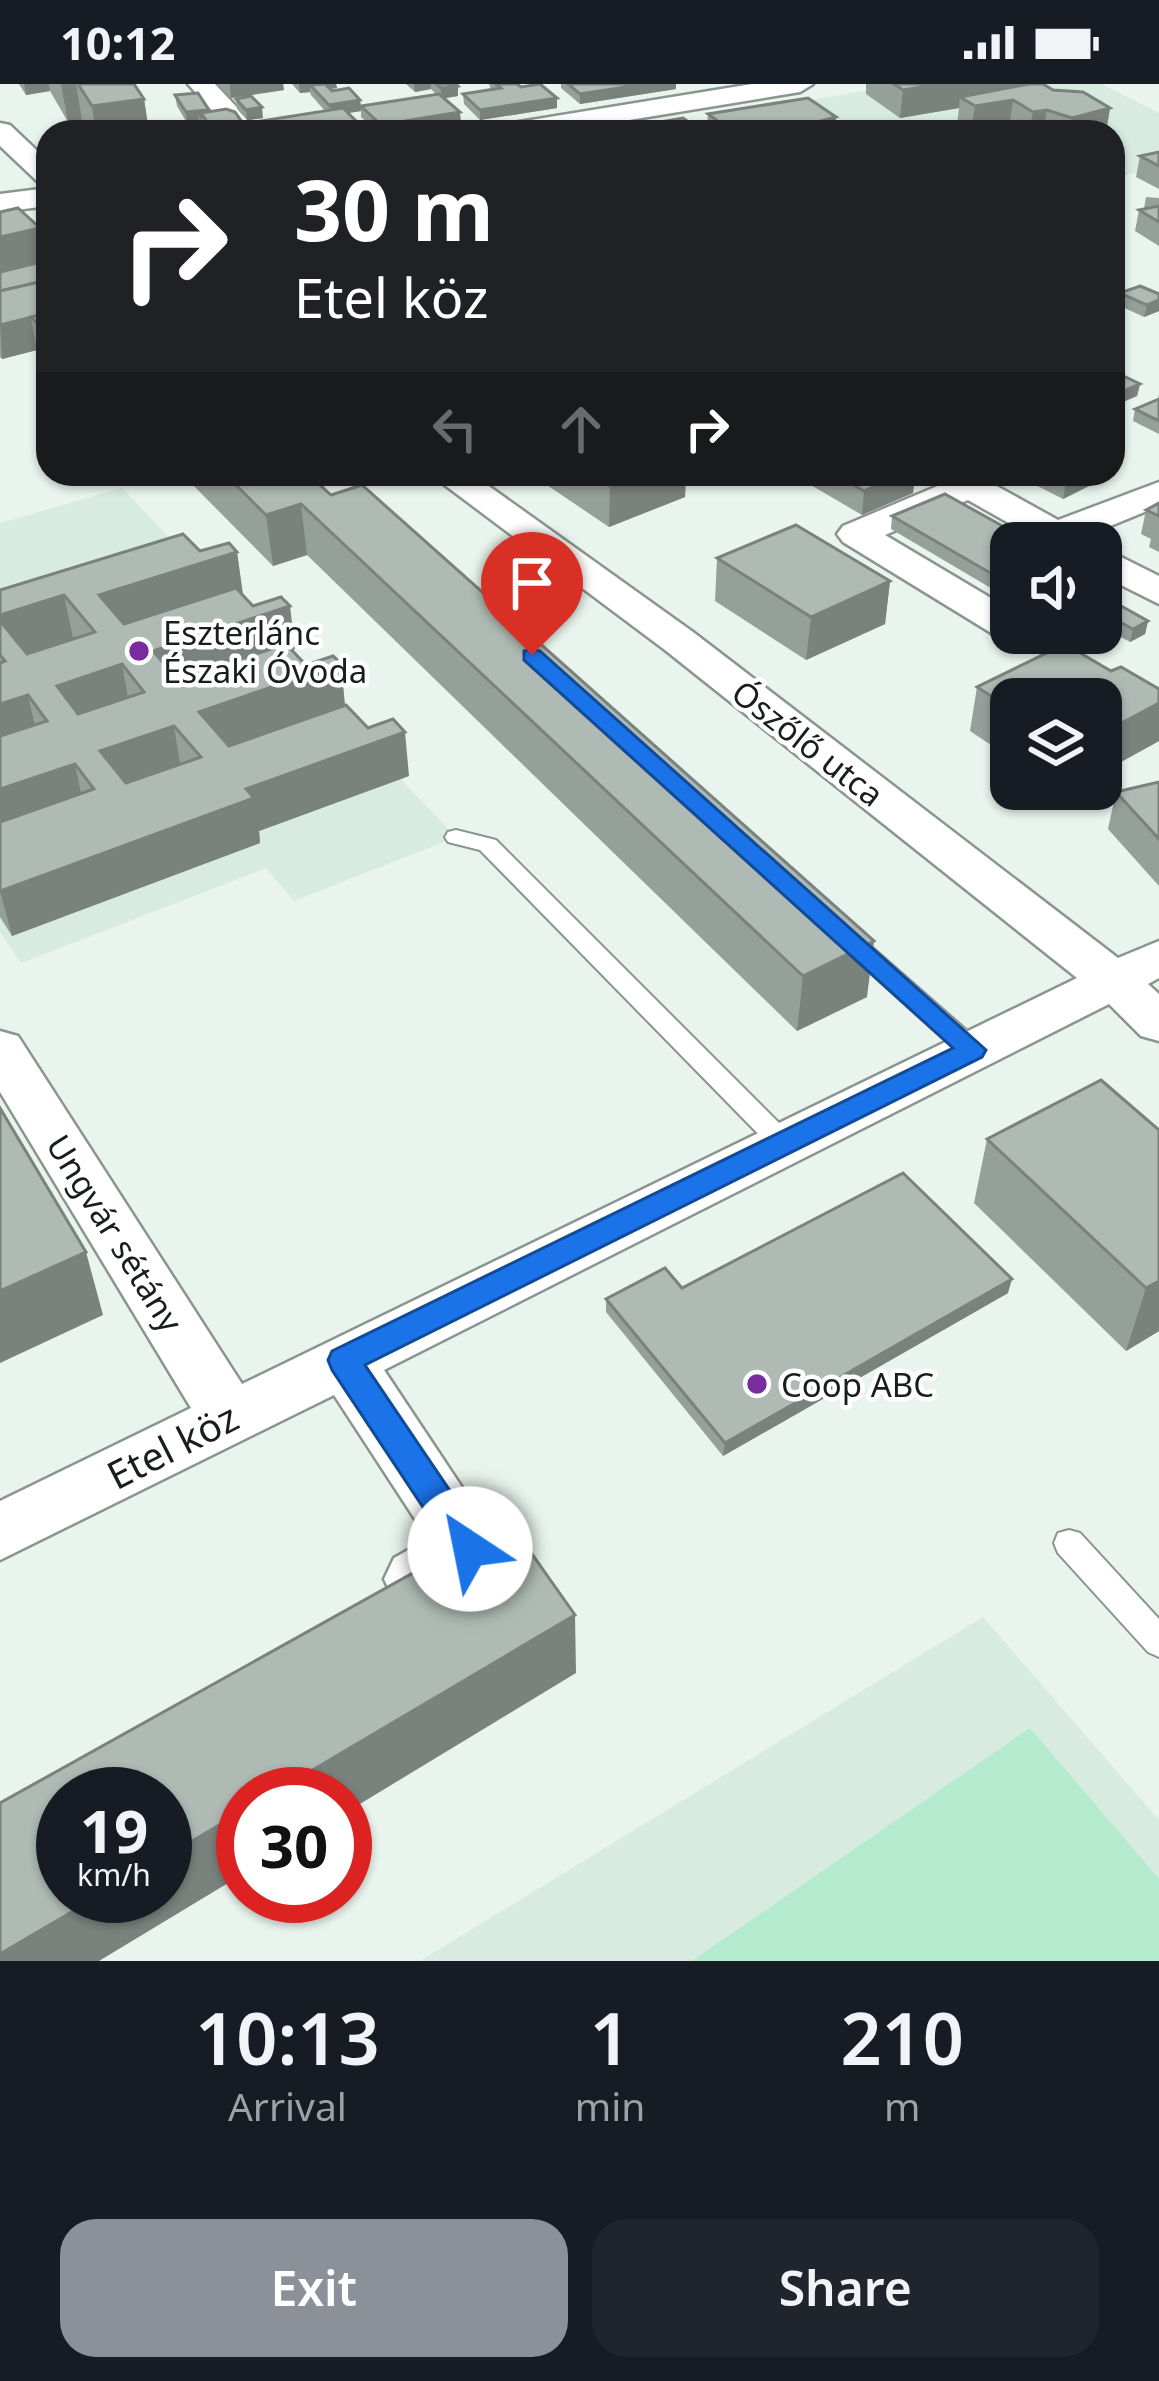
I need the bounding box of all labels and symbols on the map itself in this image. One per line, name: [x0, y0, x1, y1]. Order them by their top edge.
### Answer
pin: [481, 532, 583, 655]
place label: Eszterlánc Északi Óvoda: [163, 610, 367, 693]
marker: Eszterlánc Északi Óvoda: [126, 638, 152, 664]
street label: Ószőlő utca: [723, 670, 893, 816]
street label: Ungvár sétány: [36, 1126, 194, 1340]
place label: Coop ABC: [781, 1362, 934, 1407]
marker: Coop ABC: [744, 1371, 770, 1397]
street label: Etel köz: [97, 1390, 247, 1500]
position arrow: [407, 1486, 533, 1612]
speed limit sign: 30: [216, 1767, 372, 1923]

